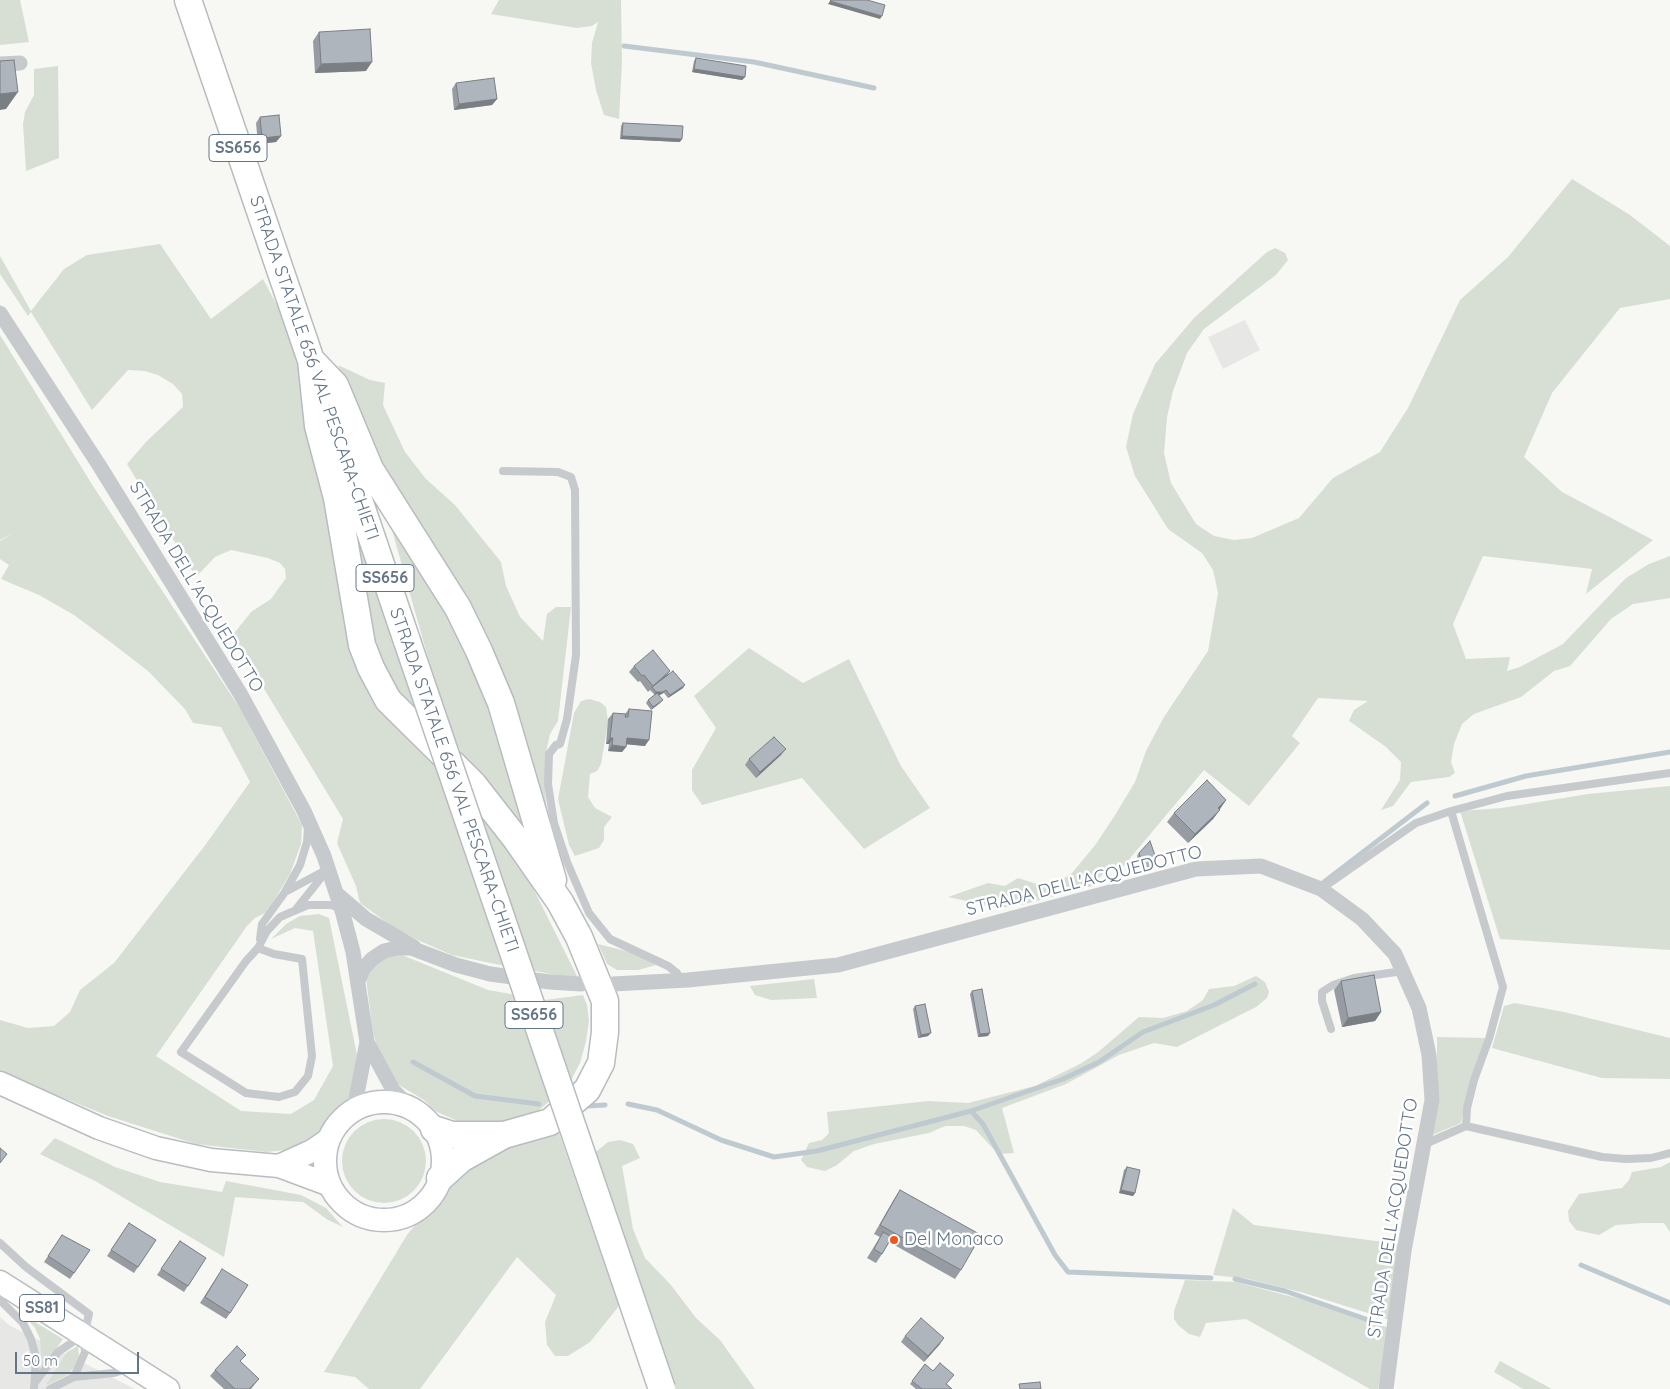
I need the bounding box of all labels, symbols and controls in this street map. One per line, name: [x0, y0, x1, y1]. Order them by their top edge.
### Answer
road number: SS656: [209, 134, 267, 162]
street label: STRADA STATALE 656 VAL PESCARA-CHIETI: [245, 193, 383, 543]
street label: STRADA DELL'ACQUEDOTTO: [124, 478, 268, 696]
road number: SS656: [356, 564, 414, 592]
street label: STRADA STATALE 656 VAL PESCARA-CHIETI: [385, 605, 523, 955]
street label: STRADA DELL'ACQUEDOTTO: [964, 841, 1204, 921]
road number: SS656: [505, 1002, 563, 1028]
street label: STRADA DELL'ACQUEDOTTO: [1363, 1097, 1423, 1339]
place label: Del Monaco: [904, 1229, 1004, 1251]
marker: Del Monaco: [888, 1234, 900, 1246]
road number: SS81: [20, 1295, 64, 1322]
scale bar: [18, 1342, 141, 1374]
text: 50 m: [23, 1351, 58, 1370]

